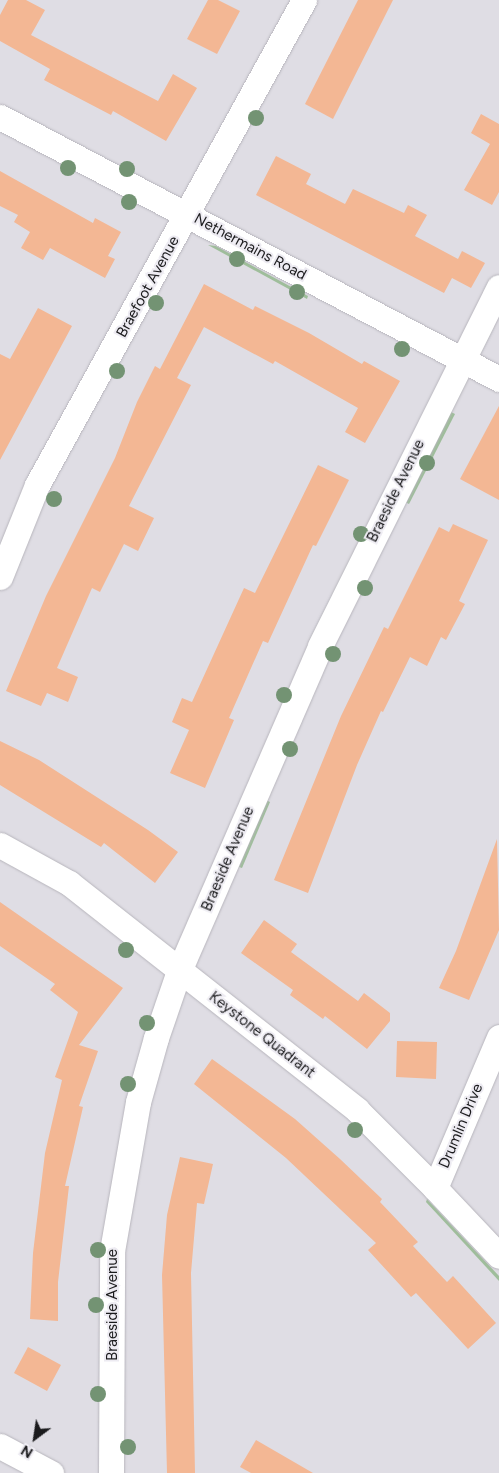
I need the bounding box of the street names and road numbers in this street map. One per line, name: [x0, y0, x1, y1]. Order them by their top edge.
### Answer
street label: Nethermains Road: [191, 210, 309, 284]
street label: Braefoot Avenue: [113, 233, 183, 341]
street label: Braeside Avenue: [363, 437, 429, 545]
street label: Braeside Avenue: [198, 804, 258, 914]
street label: Keystone Quadrant: [205, 988, 319, 1082]
street label: Drumlin Drive: [435, 1081, 487, 1171]
street label: Braeside Avenue: [104, 1249, 122, 1361]

